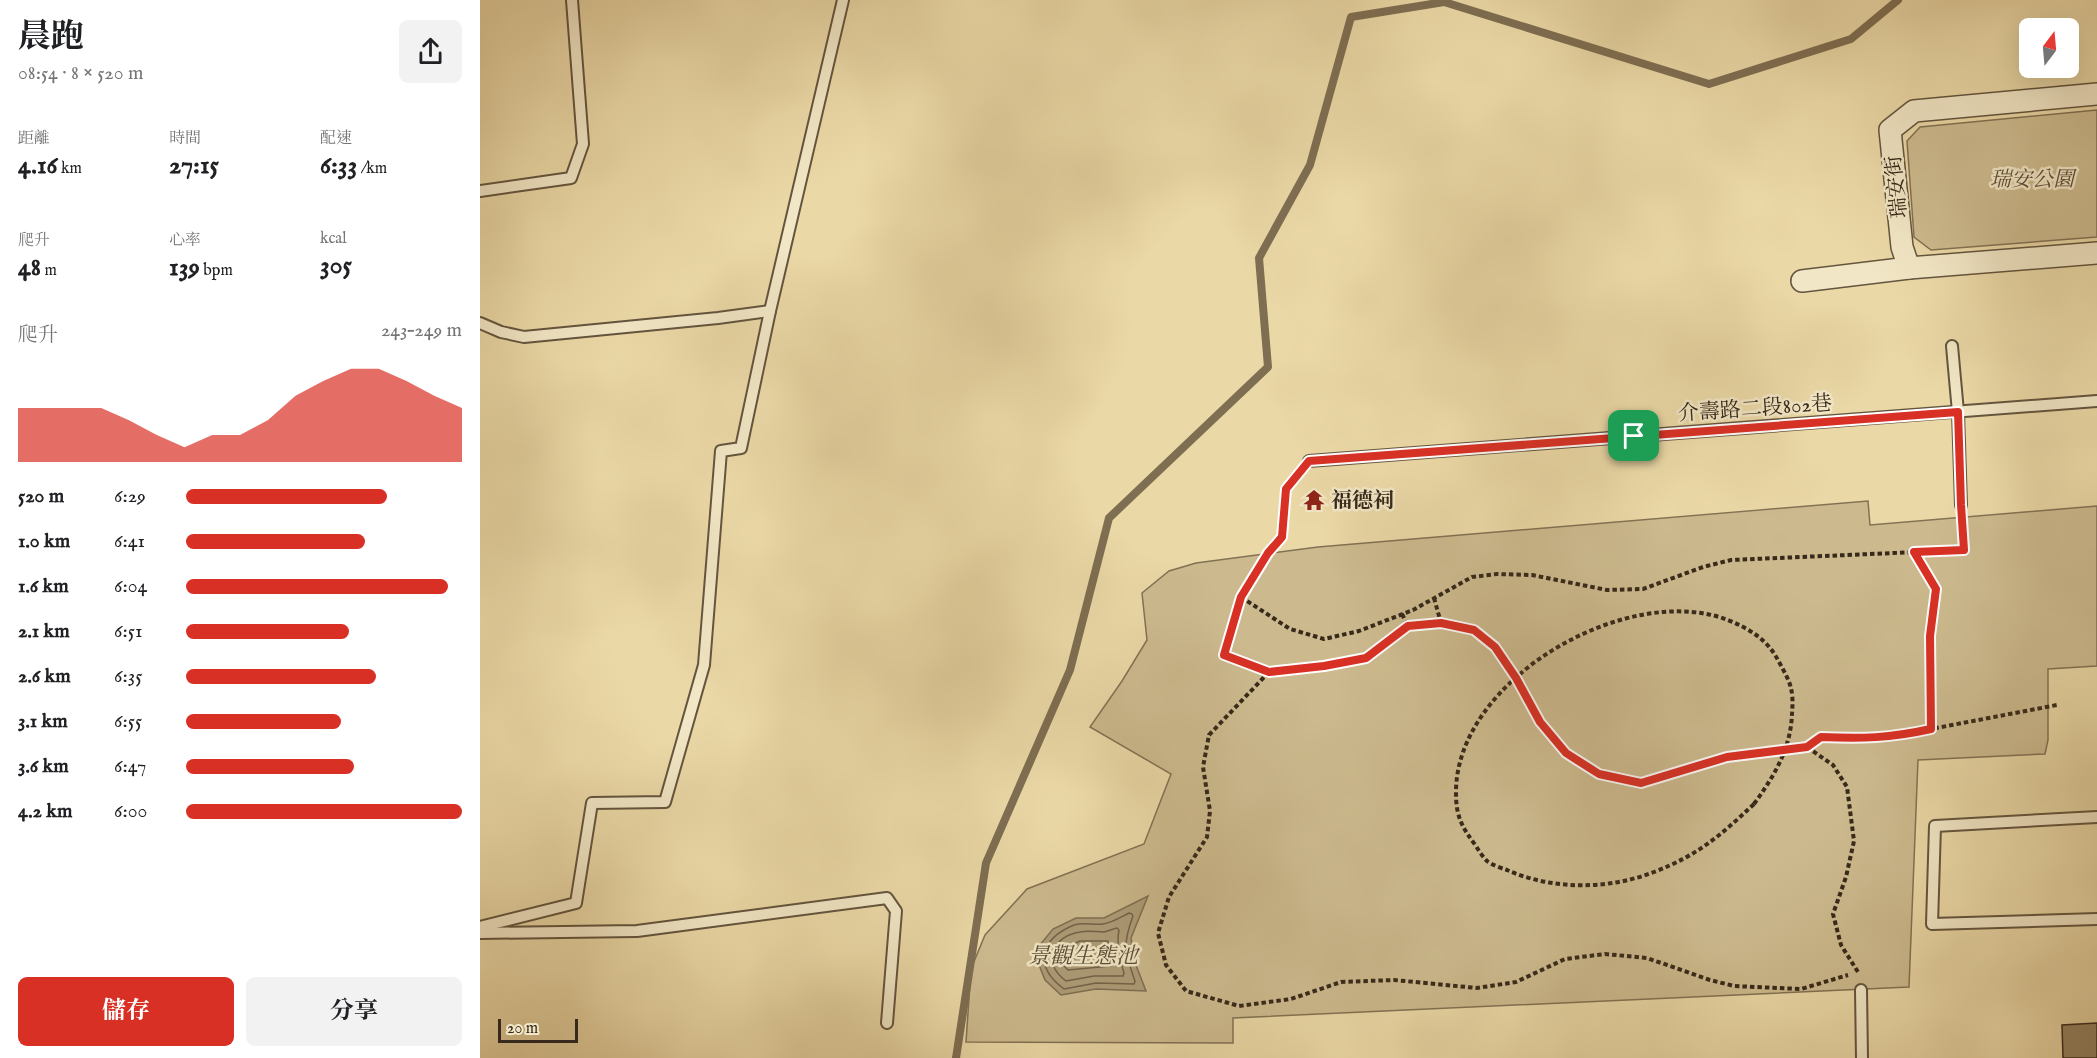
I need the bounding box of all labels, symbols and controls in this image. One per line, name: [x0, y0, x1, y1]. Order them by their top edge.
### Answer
text: 晨跑: [18, 17, 84, 59]
north arrow: [2019, 18, 2079, 78]
map controls: [2019, 18, 2079, 78]
button: share: [399, 20, 462, 83]
text: 08:54 · 8 × 520 m: [18, 61, 143, 86]
text: 距離: [18, 129, 50, 149]
text: 時間: [169, 129, 201, 149]
text: 配速: [320, 129, 352, 149]
text: 4.16: [18, 149, 58, 182]
text: 27:15: [169, 149, 219, 182]
text: 6:33: [320, 149, 357, 182]
street label: 瑞安街: [1881, 154, 1914, 220]
text: km: [58, 159, 82, 179]
text: /km: [357, 159, 387, 179]
park label: 瑞安公園: [1990, 167, 2077, 194]
text: kcal: [320, 229, 347, 249]
text: 爬升: [18, 231, 50, 251]
text: 心率: [169, 231, 201, 251]
text: 305: [320, 249, 352, 282]
text: 48: [18, 251, 41, 284]
text: 139: [169, 251, 200, 284]
text: m: [41, 261, 57, 281]
text: bpm: [200, 261, 233, 281]
text: 243–249 m: [381, 318, 462, 343]
text: 爬升: [18, 323, 58, 348]
street label: 介壽路二段802巷: [1677, 391, 1833, 428]
pin: [1608, 410, 1659, 461]
icon: arrive: [1617, 419, 1650, 452]
text: 520 m: [18, 484, 64, 509]
text: 6:29: [114, 484, 146, 509]
temple icon: 福德祠: [1302, 488, 1326, 512]
place label: 福德祠: [1331, 488, 1394, 515]
text: 1.0 km: [18, 529, 70, 554]
text: 6:41: [114, 529, 145, 554]
text: 1.6 km: [18, 574, 69, 599]
text: 6:04: [114, 574, 147, 599]
text: 2.1 km: [18, 619, 70, 644]
text: 6:51: [114, 619, 142, 644]
text: 2.6 km: [18, 664, 71, 689]
text: 6:35: [114, 664, 142, 689]
text: 3.1 km: [18, 709, 68, 734]
text: 6:55: [114, 709, 142, 734]
text: 3.6 km: [18, 754, 69, 779]
text: 6:47: [114, 754, 146, 779]
text: 4.2 km: [18, 799, 72, 824]
text: 6:00: [114, 799, 147, 824]
water label: 景觀生態池: [1028, 943, 1140, 971]
button: 儲存: [18, 977, 234, 1046]
button: 分享: [246, 977, 462, 1046]
scale bar: [498, 1016, 578, 1044]
text: 20 m: [507, 1019, 538, 1039]

